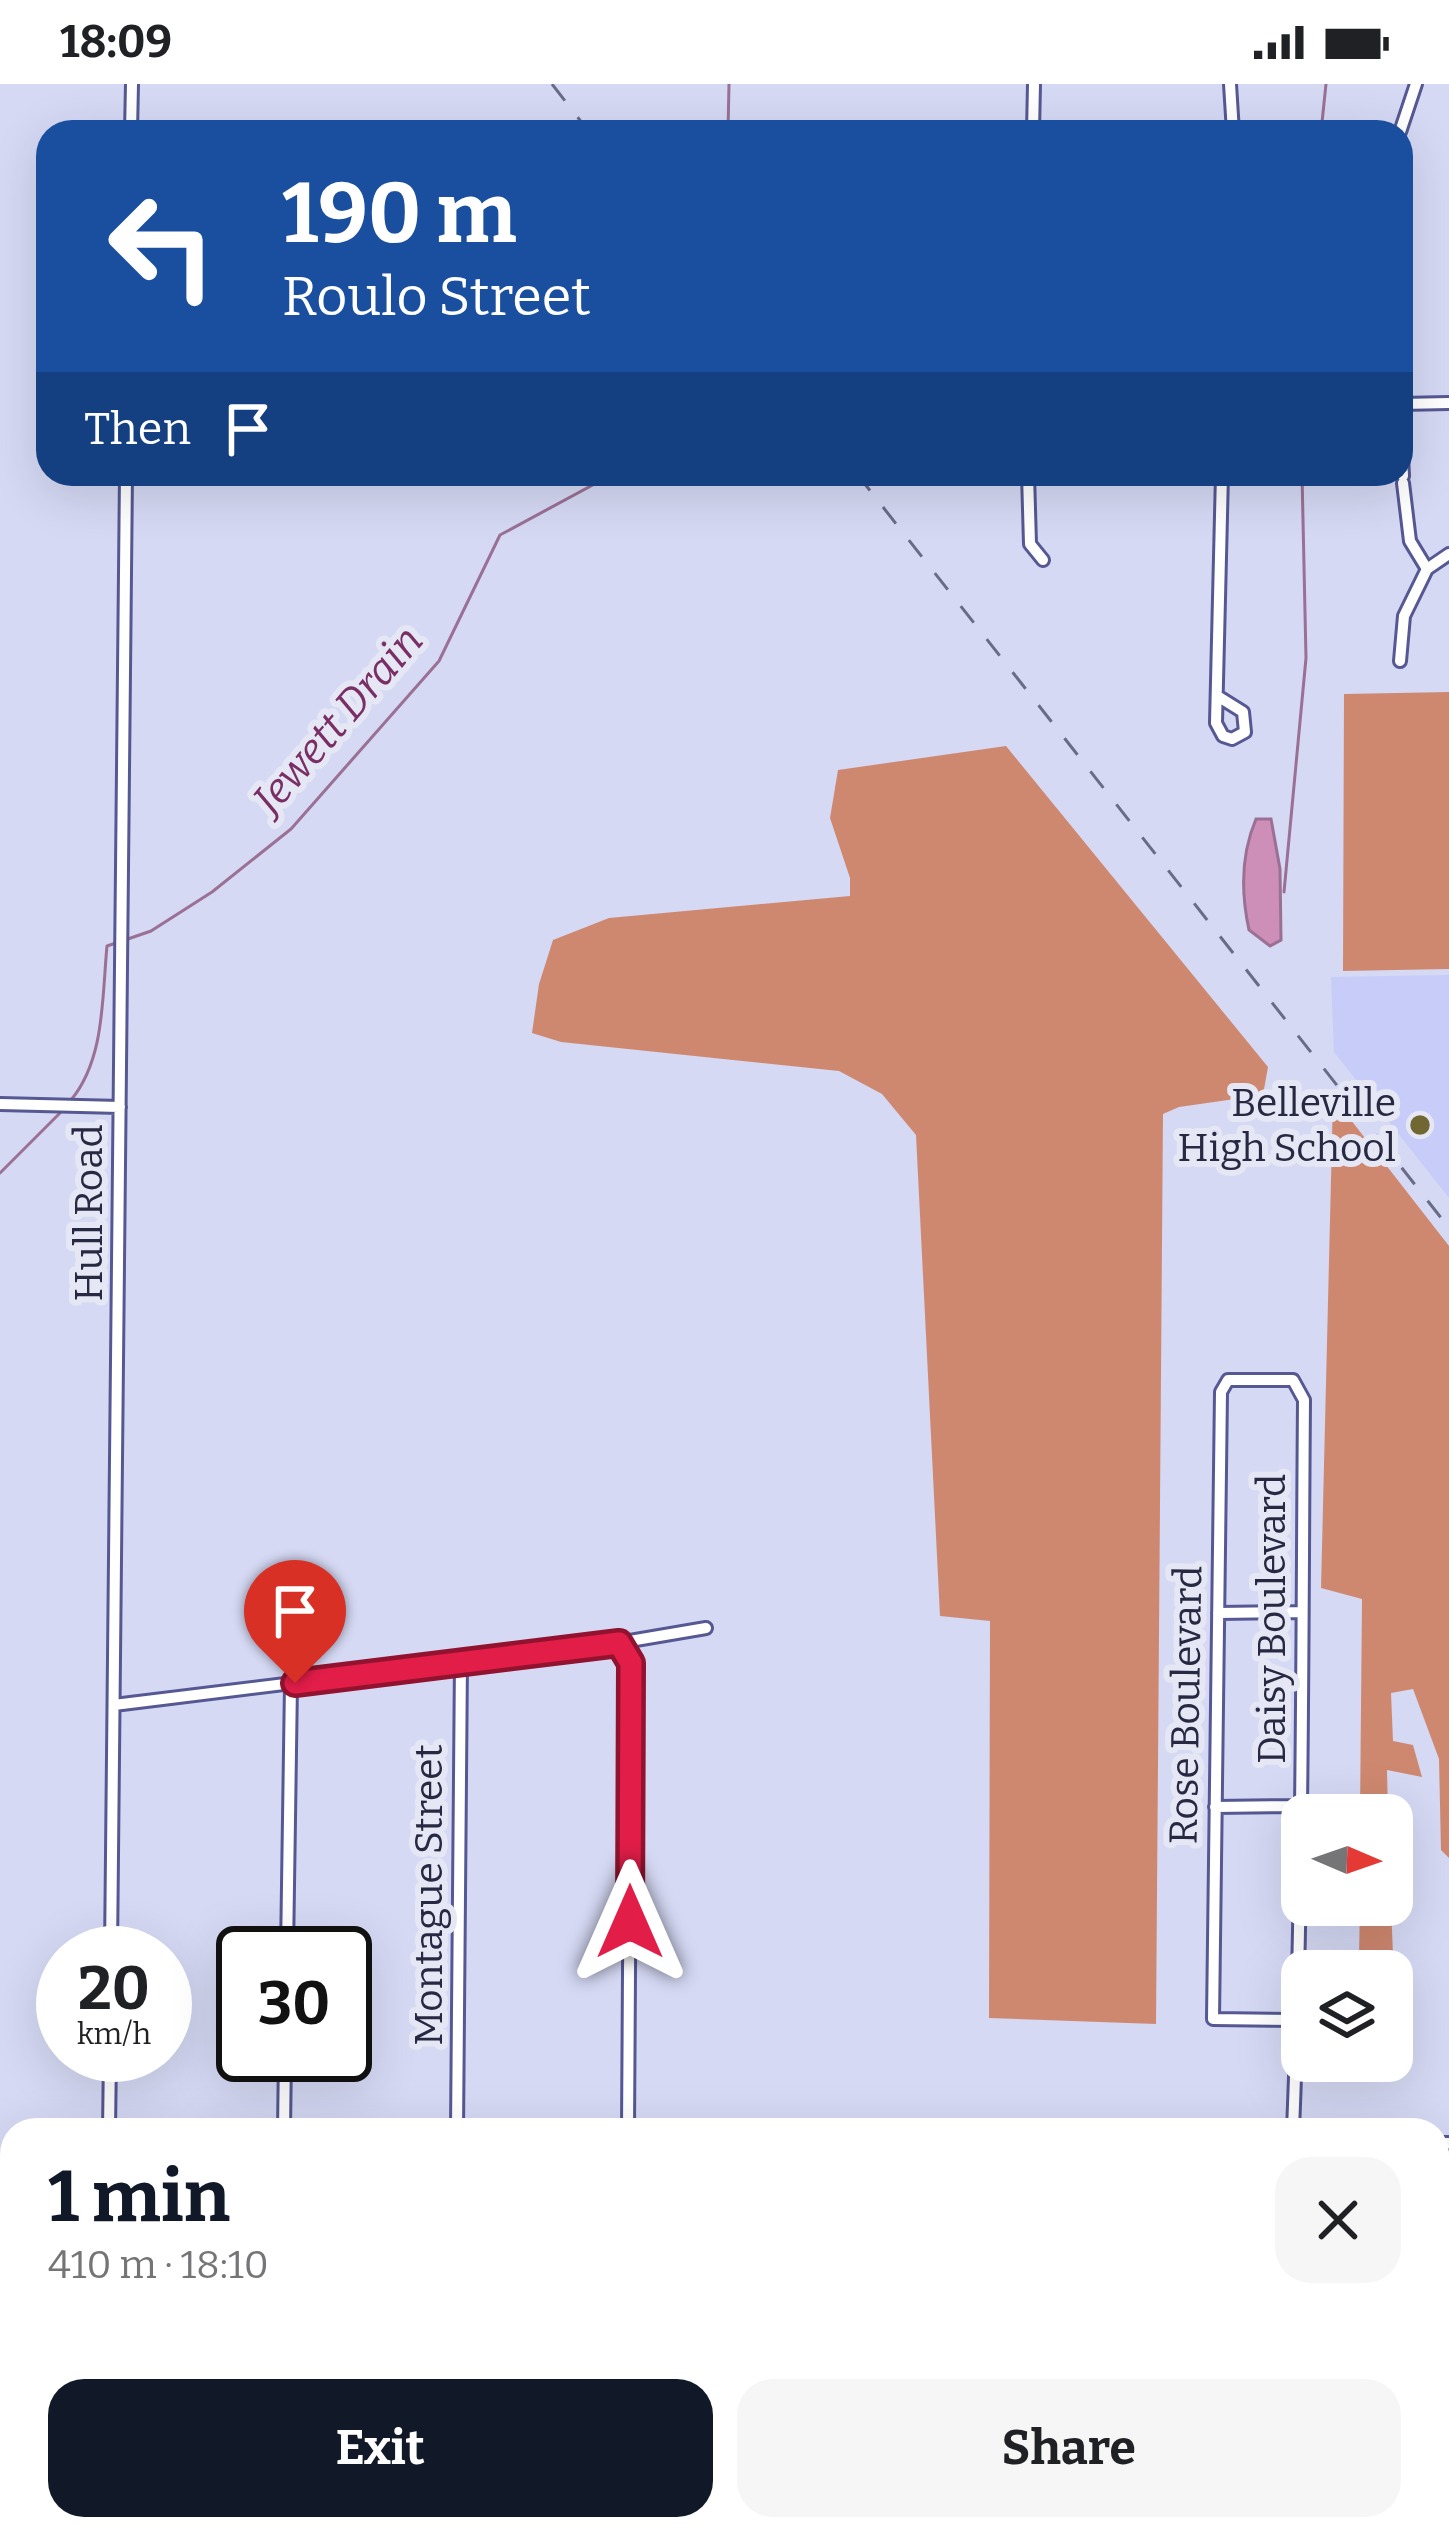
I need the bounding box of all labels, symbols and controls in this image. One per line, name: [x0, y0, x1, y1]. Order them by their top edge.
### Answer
text: 18:09: [60, 15, 172, 69]
text: 190 m: [282, 163, 517, 264]
icon: left: [84, 168, 240, 324]
text: Roulo Street: [282, 265, 591, 329]
icon: arrive: [215, 396, 281, 462]
text: Then: [84, 402, 191, 456]
water label: Jewett Drain: [240, 616, 433, 827]
place label: Belleville High School: [1177, 1080, 1396, 1171]
marker: Belleville High School: [1407, 1112, 1433, 1138]
street label: Hull Road: [66, 1124, 112, 1302]
street label: Daisy Boulevard: [1249, 1474, 1295, 1764]
pin: [244, 1560, 346, 1683]
street label: Rose Boulevard: [1161, 1565, 1211, 1845]
icon: arrive: [262, 1578, 328, 1644]
street label: Montague Street: [406, 1744, 452, 2046]
north arrow: [1281, 1794, 1413, 1926]
map controls: [1281, 1794, 1413, 2082]
position arrow: [567, 1859, 693, 1985]
speed limit sign: 30: [216, 1926, 372, 2082]
button: layers: [1281, 1950, 1413, 2082]
text: 20: [78, 1953, 150, 2025]
text: km/h: [77, 2016, 151, 2052]
text: 1 min: [48, 2154, 230, 2240]
button: close: [1275, 2157, 1401, 2283]
text: 410 m · 18:10: [48, 2242, 269, 2288]
button: Exit: [48, 2379, 713, 2517]
button: Share: [737, 2379, 1401, 2517]

